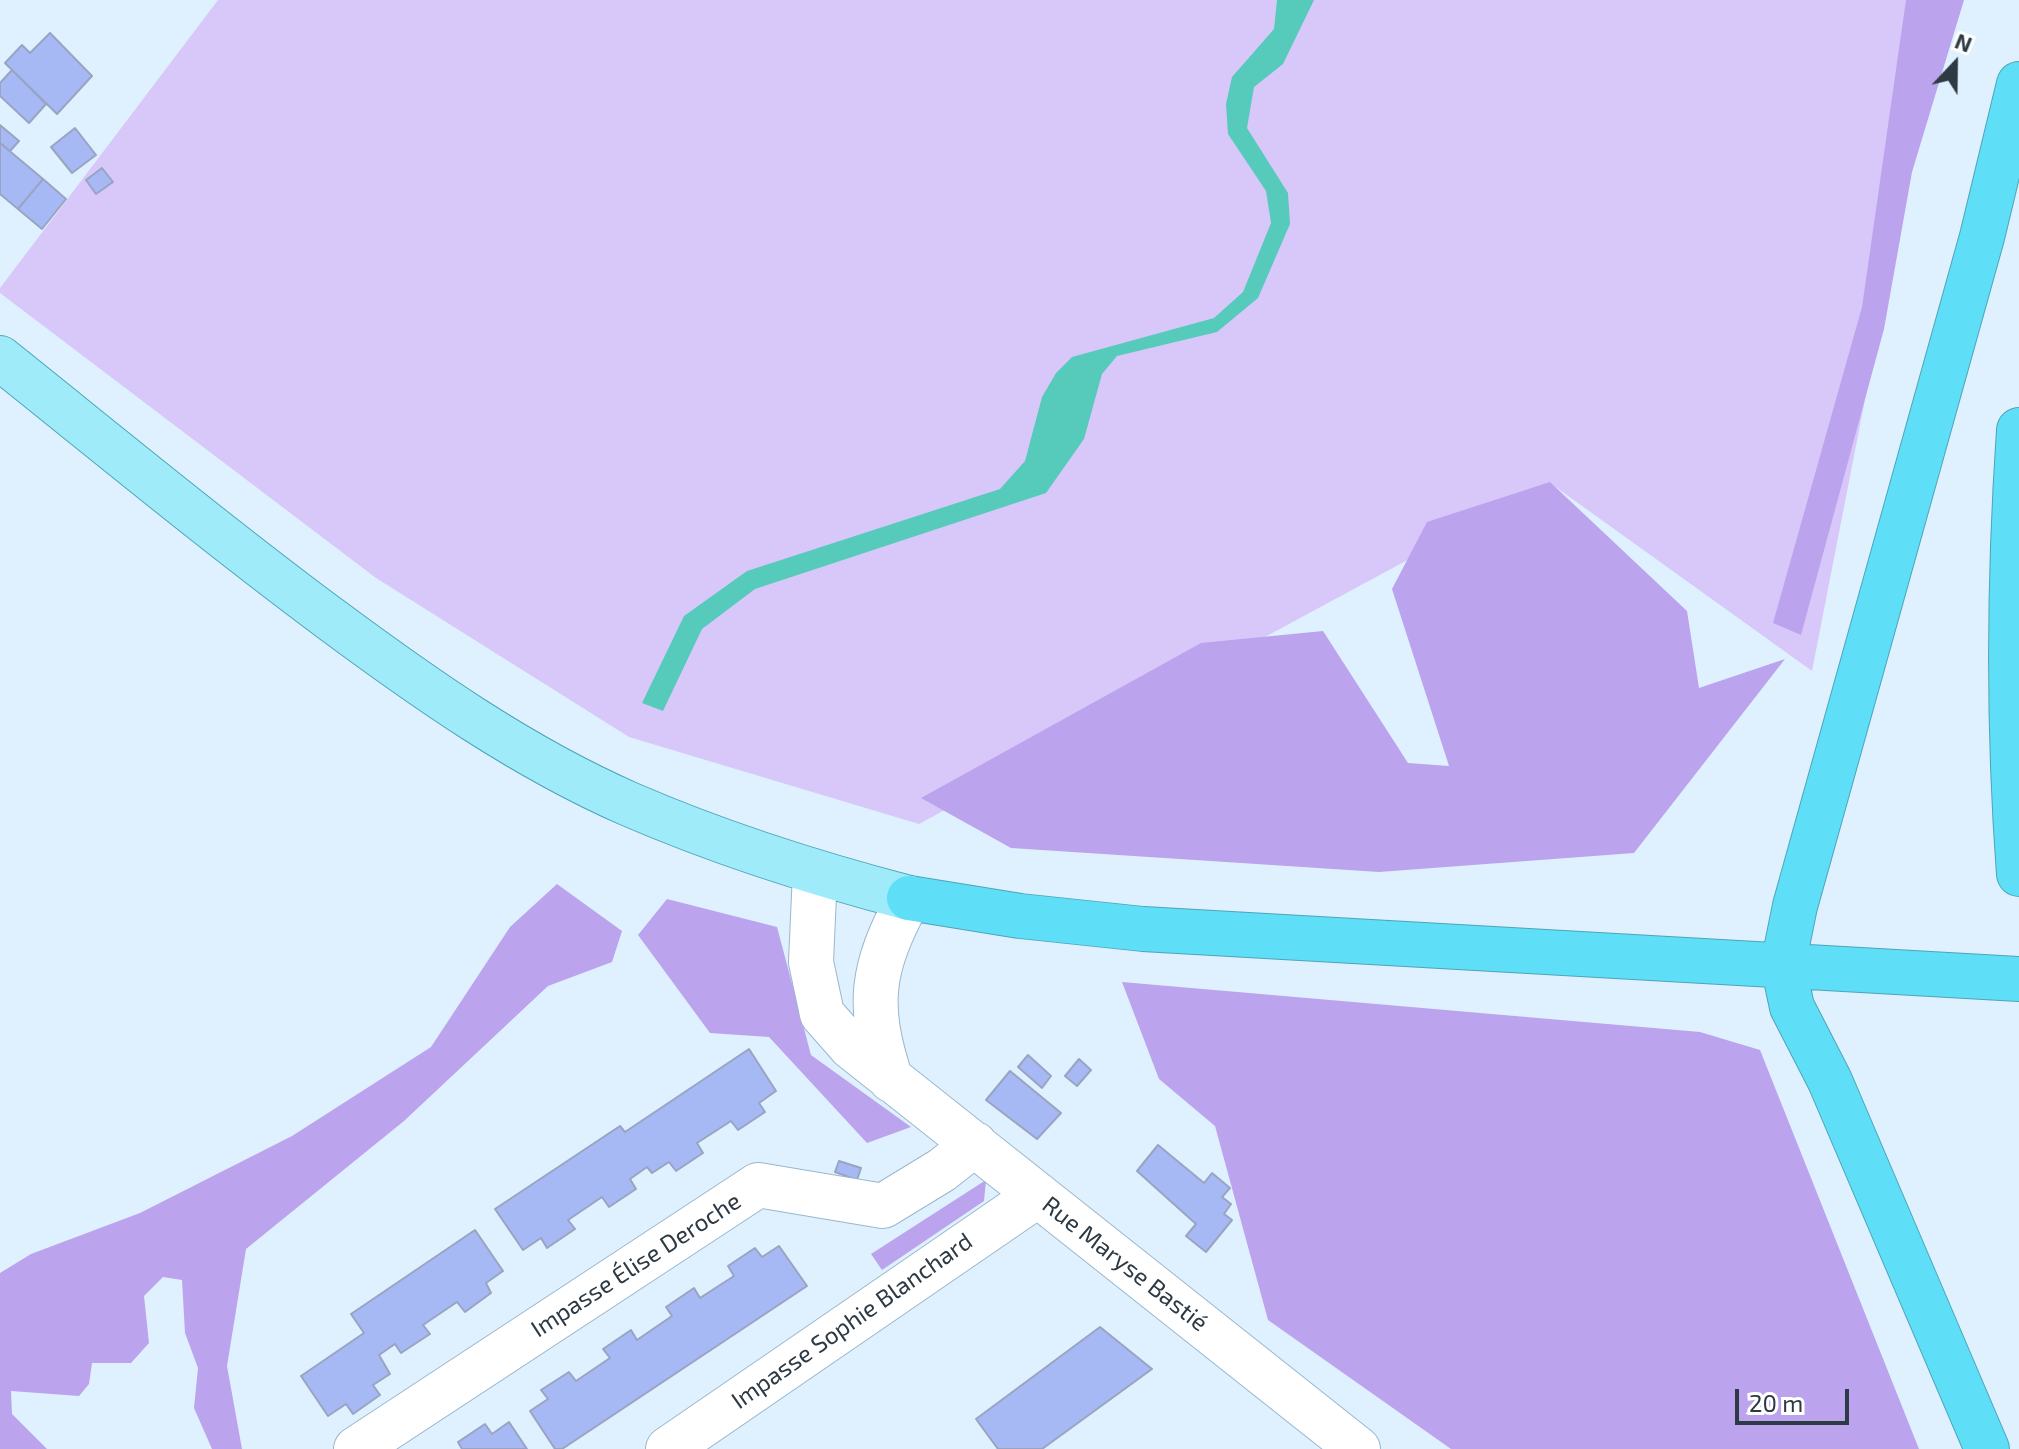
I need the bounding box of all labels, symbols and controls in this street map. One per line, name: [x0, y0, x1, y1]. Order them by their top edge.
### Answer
north arrow: [1915, 24, 1995, 104]
text: N: [1952, 27, 1976, 57]
street label: Impasse Élise Deroche: [526, 1186, 746, 1344]
street label: Rue Maryse Bastié: [1037, 1190, 1213, 1338]
street label: Impasse Sophie Blanchard: [726, 1227, 978, 1415]
scale bar: [1739, 1373, 1853, 1423]
text: 20 m: [1749, 1388, 1803, 1417]

